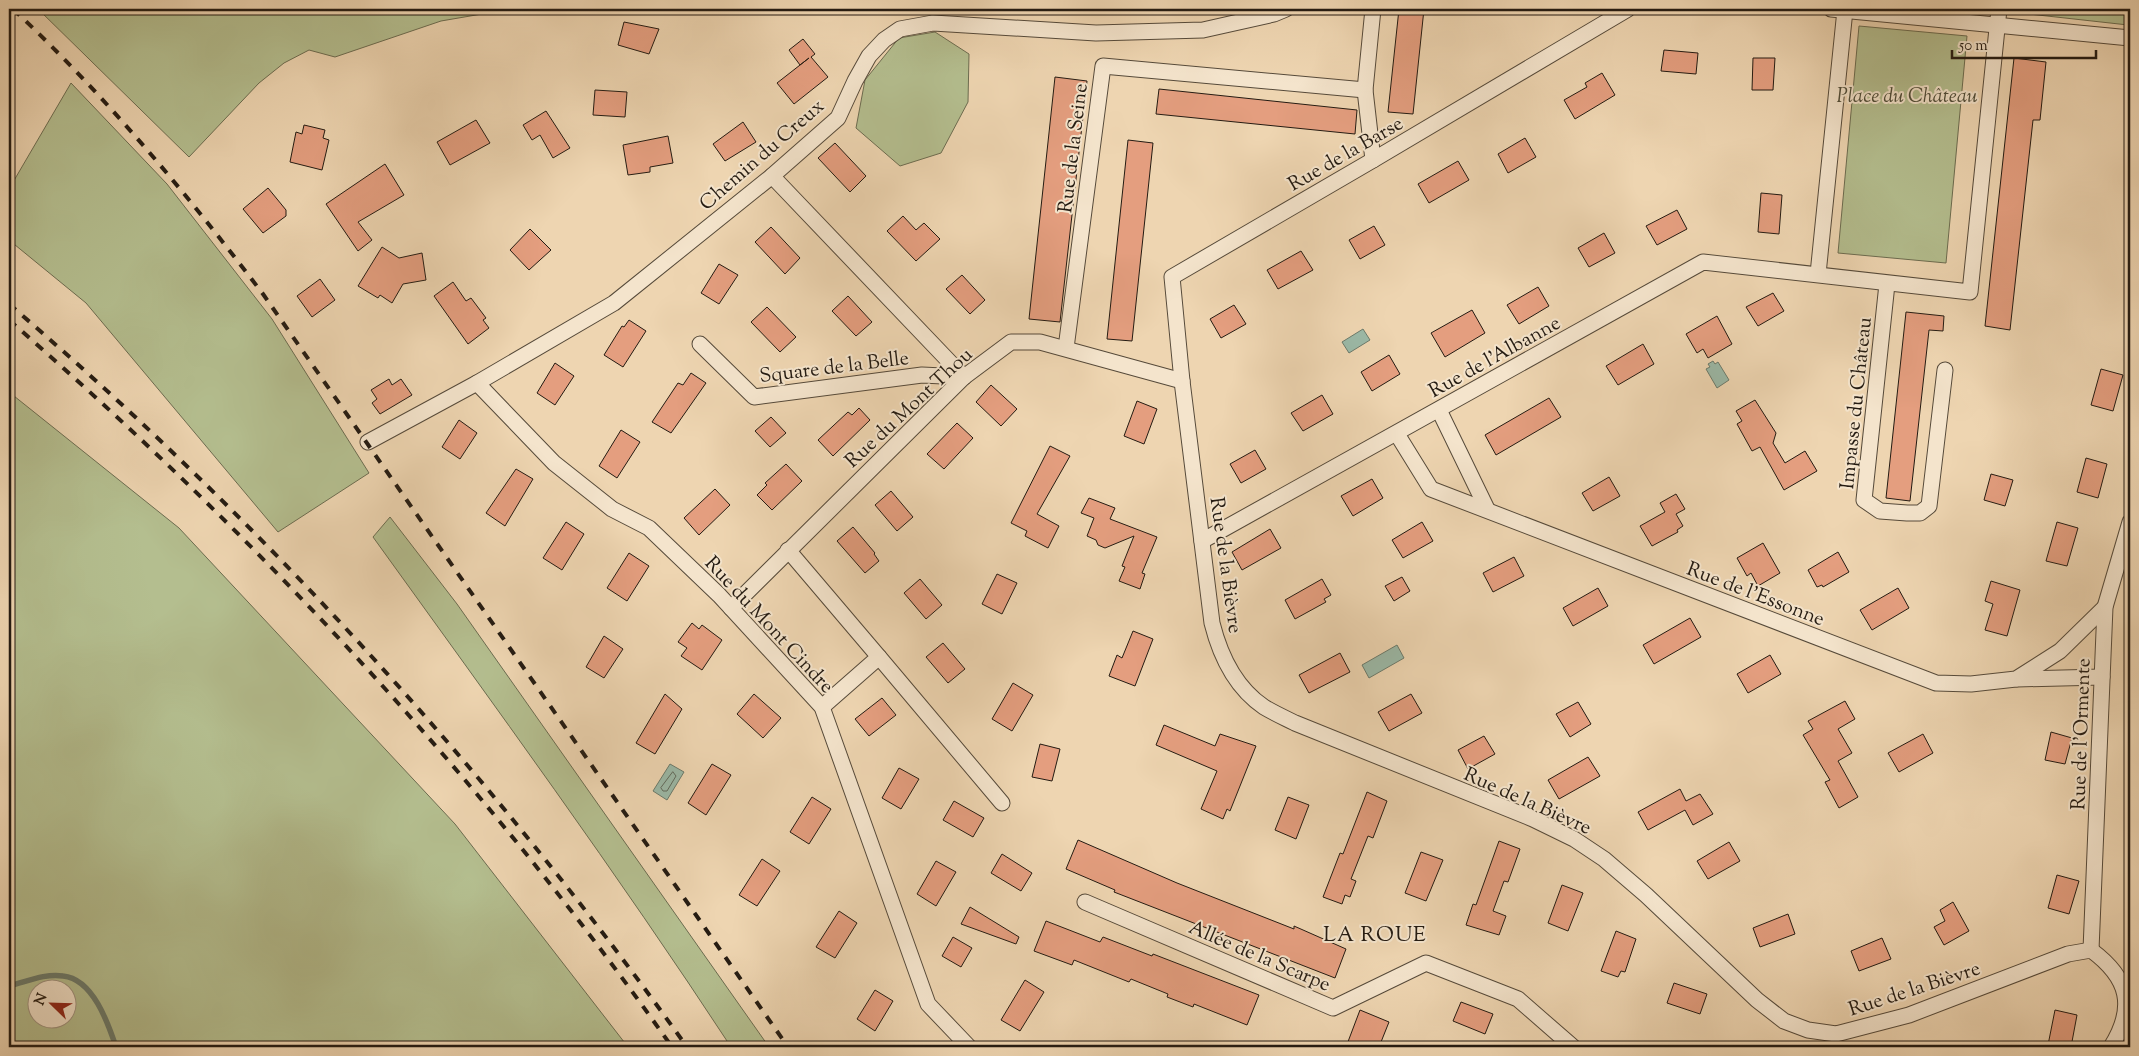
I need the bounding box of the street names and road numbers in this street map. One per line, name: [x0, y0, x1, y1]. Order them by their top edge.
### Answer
street label: Rue de la Seine: [1052, 82, 1097, 215]
street label: Chemin du Creux: [694, 93, 832, 218]
street label: Rue de la Barse: [1283, 110, 1409, 200]
street label: Rue de l'Albanne: [1424, 310, 1566, 406]
street label: Impasse du Château: [1834, 315, 1881, 491]
street label: Rue du Mont Thou: [839, 341, 980, 476]
street label: Square de la Belle: [758, 345, 911, 392]
street label: Rue de la Bièvre: [1201, 495, 1248, 635]
street label: Rue du Mont Cindre: [697, 551, 840, 701]
street label: Rue de l'Essonne: [1682, 556, 1828, 635]
street label: Rue de l'Ormente: [2065, 658, 2100, 811]
street label: Rue de la Bièvre: [1458, 761, 1596, 843]
street label: Allée de la Scarpe: [1184, 914, 1334, 1000]
street label: Rue de la Bièvre: [1845, 955, 1984, 1025]

